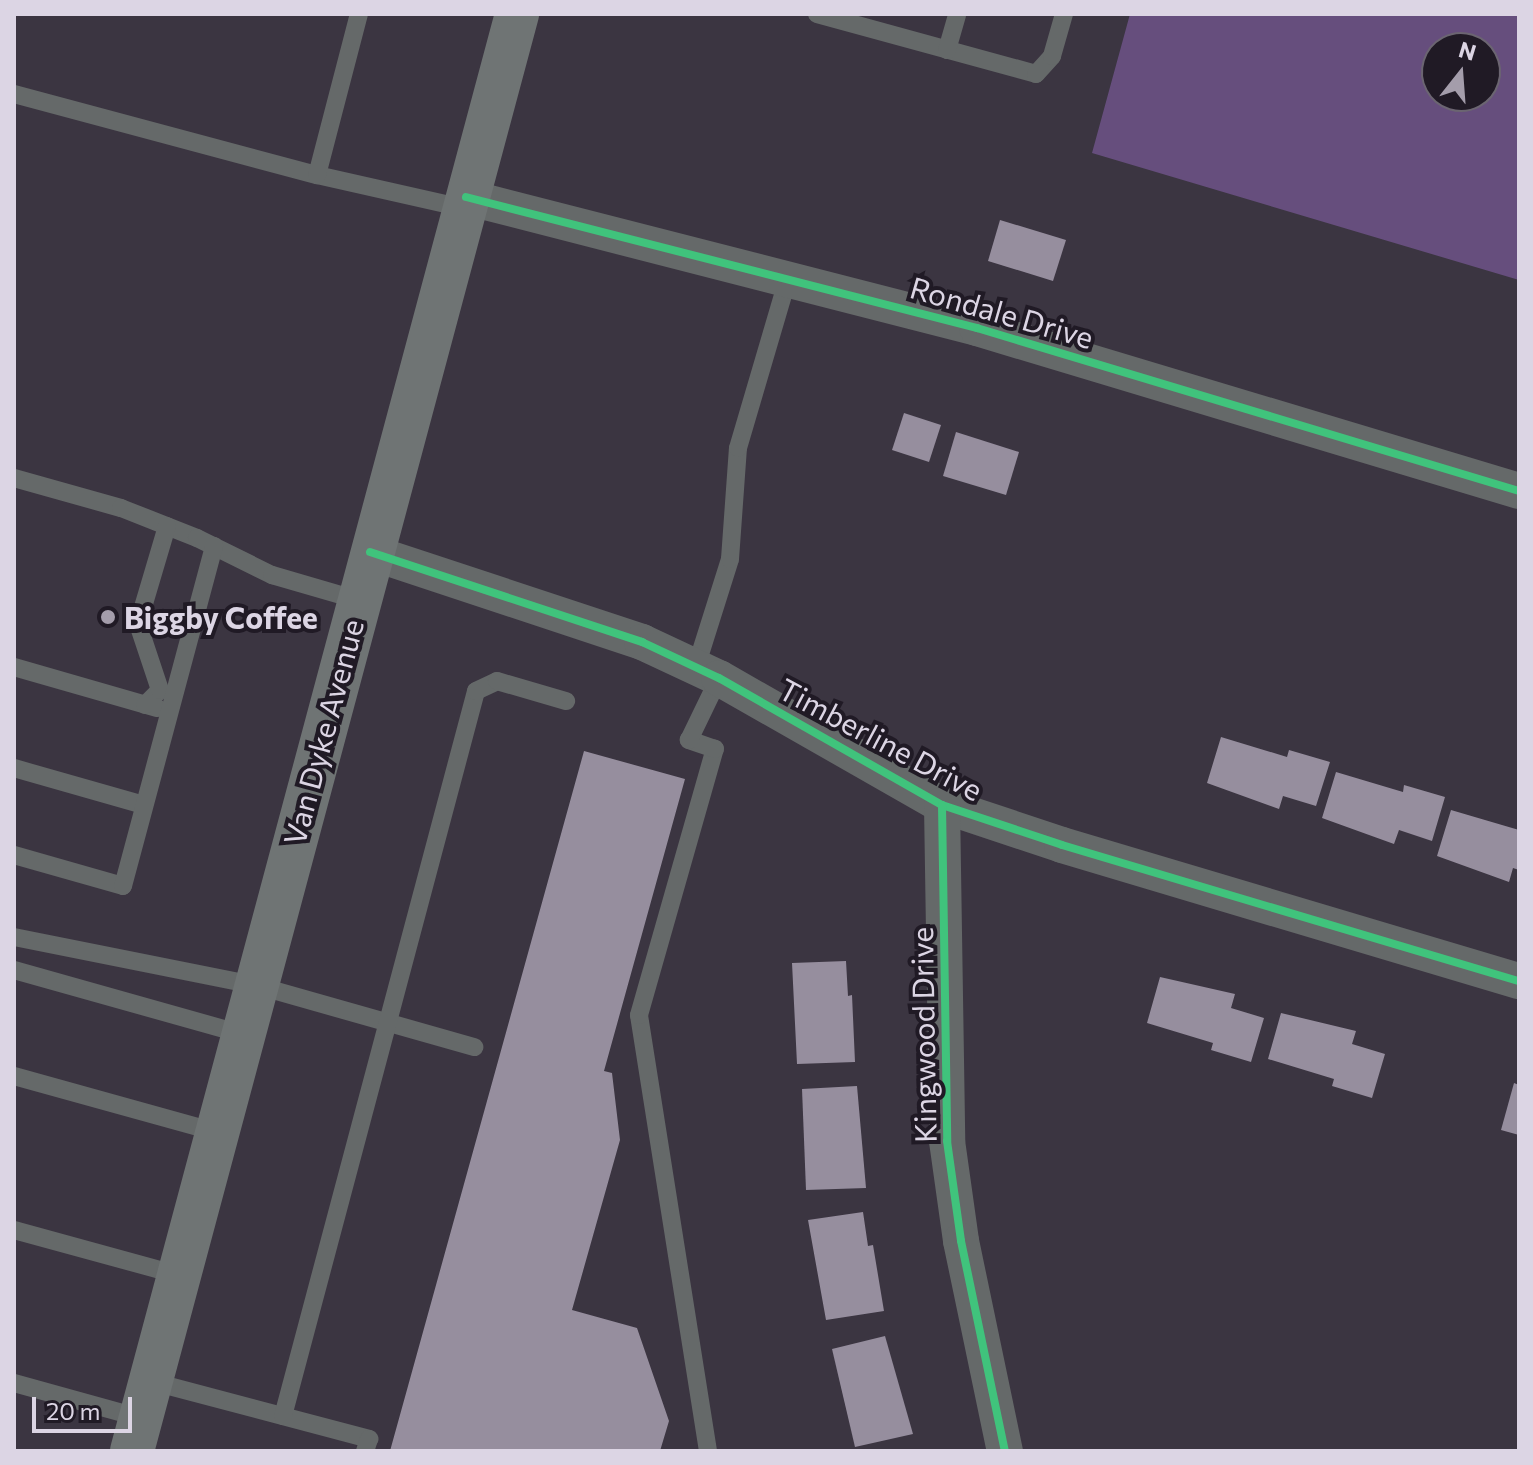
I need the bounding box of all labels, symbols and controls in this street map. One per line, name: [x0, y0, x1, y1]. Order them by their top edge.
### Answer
north arrow: [1421, 32, 1501, 112]
text: N: [1456, 35, 1479, 66]
street label: Rondale Drive: [906, 269, 1098, 355]
place label: Biggby Coffee: [124, 599, 318, 635]
marker: Biggby Coffee: [99, 608, 117, 626]
street label: Van Dyke Avenue: [276, 615, 370, 849]
street label: Timberline Drive: [773, 670, 989, 808]
street label: Kingwood Drive: [903, 927, 943, 1143]
scale bar: [36, 1381, 136, 1431]
text: 20 m: [46, 1396, 100, 1425]

